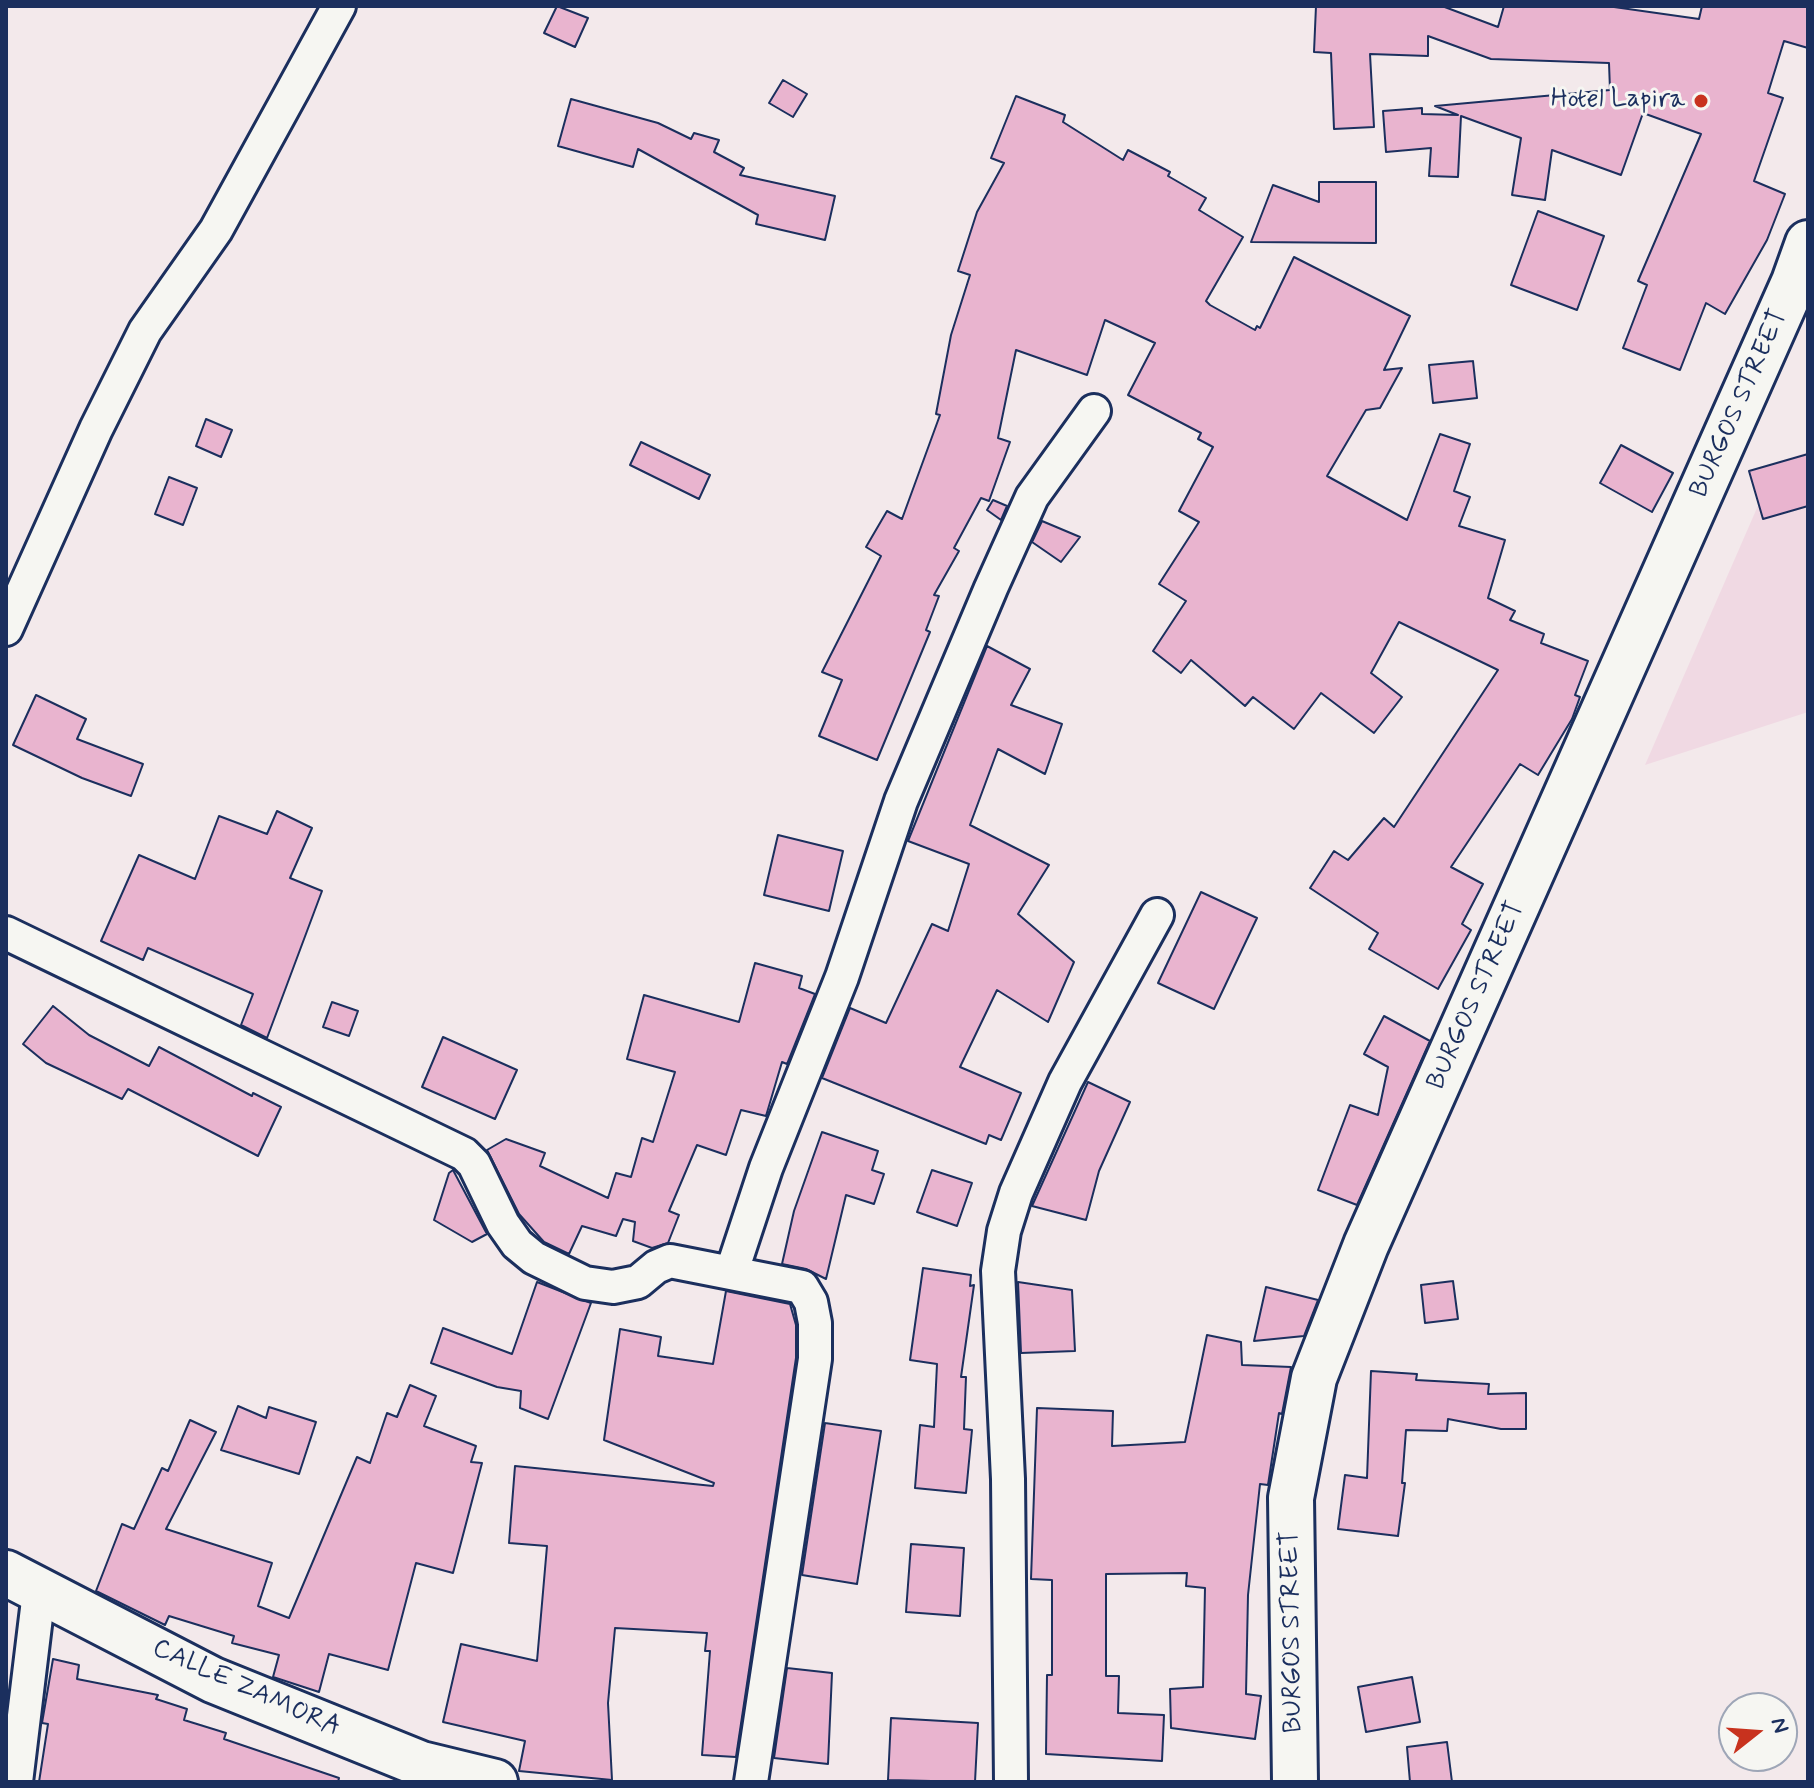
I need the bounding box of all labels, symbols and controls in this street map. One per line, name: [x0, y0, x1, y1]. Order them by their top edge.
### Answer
place label: Hotel Lapira: [1551, 85, 1685, 117]
marker: Hotel Lapira: [1692, 92, 1710, 110]
street label: BURGOS STREET: [1685, 305, 1795, 503]
street label: BURGOS STREET: [1422, 897, 1532, 1095]
street label: BURGOS STREET: [1276, 1531, 1310, 1733]
street label: CALLE ZAMORA: [147, 1634, 345, 1744]
north arrow: [1718, 1692, 1798, 1772]
text: N: [1764, 1714, 1795, 1737]

